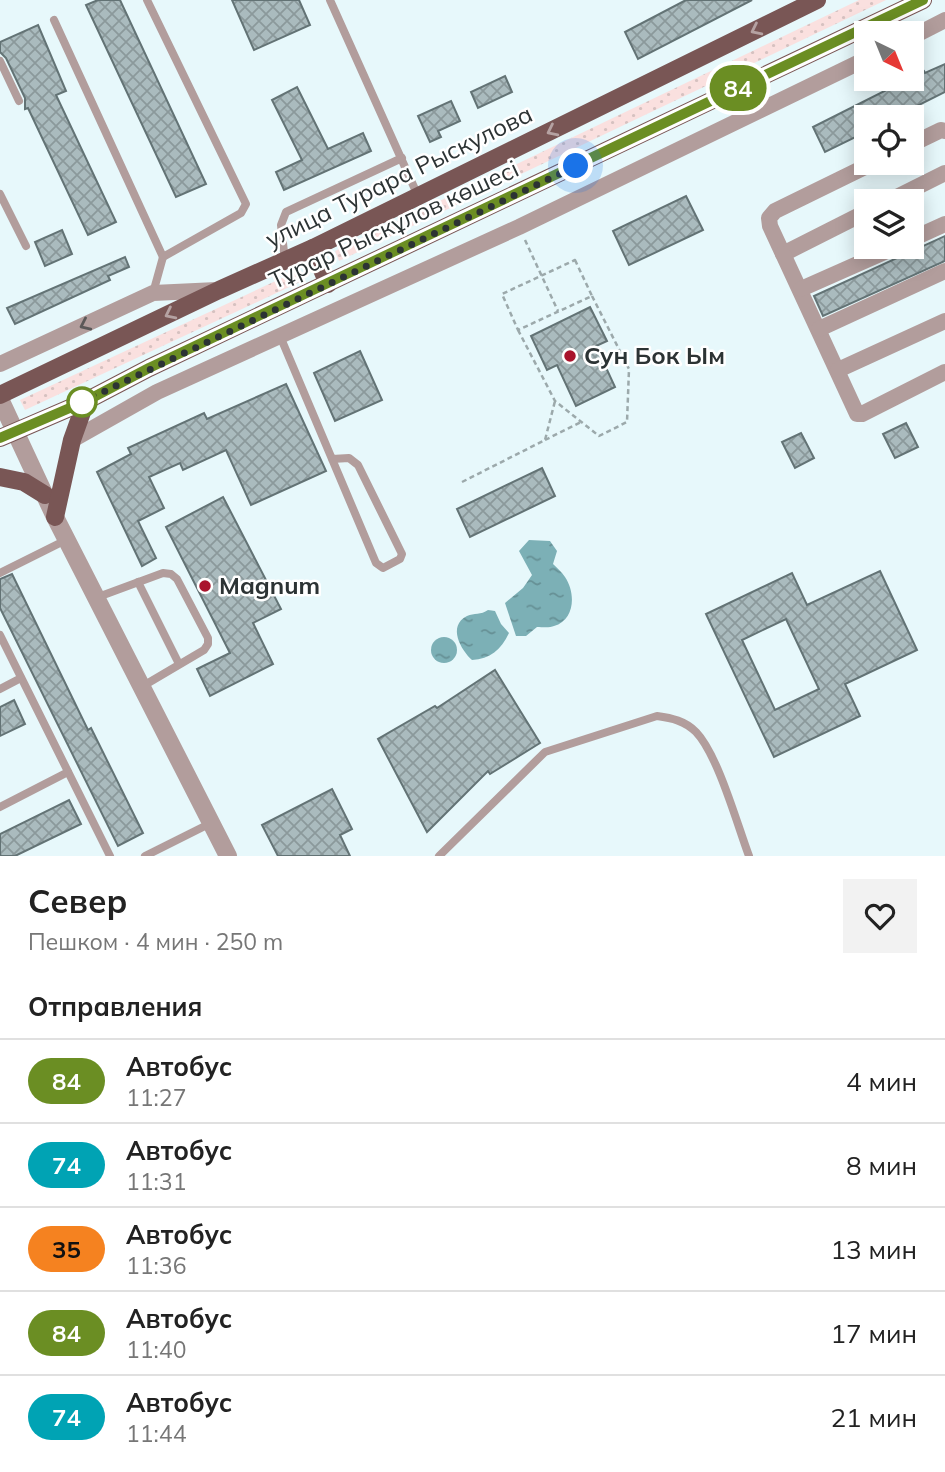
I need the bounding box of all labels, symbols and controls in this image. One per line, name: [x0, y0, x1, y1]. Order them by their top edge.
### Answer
north arrow: [854, 21, 924, 91]
map controls: [854, 21, 924, 259]
one-way arrow: [751, 22, 763, 36]
line badge: 84: [706, 65, 770, 111]
text: 84: [724, 73, 752, 103]
street label: улица Турара Рыскулова: [260, 98, 537, 254]
button: locate: [854, 105, 924, 175]
one-way arrow: [547, 122, 559, 136]
your location: [558, 148, 593, 183]
street label: Тұрар Рыскұлов көшесі: [264, 153, 523, 295]
button: layers: [854, 189, 924, 259]
one-way arrow: [165, 305, 177, 319]
one-way arrow: [80, 317, 92, 331]
place label: Сун Бок Ым: [584, 340, 725, 370]
marker: Сун Бок Ым: [562, 348, 578, 364]
unlabelled marker: [67, 387, 97, 417]
place label: Magnum: [219, 570, 320, 600]
marker: Magnum: [197, 578, 213, 594]
button: heart: [843, 879, 917, 953]
text: Север: [28, 880, 127, 921]
text: Пешком · 4 мин · 250 m: [28, 927, 283, 956]
text: Отправления: [28, 990, 202, 1023]
text: Автобус: [126, 1050, 232, 1083]
text: 4 мин: [846, 1065, 917, 1098]
text: 84: [52, 1066, 81, 1096]
text: 11:27: [126, 1083, 186, 1112]
text: Автобус: [126, 1134, 232, 1167]
text: 8 мин: [846, 1149, 917, 1182]
text: 74: [52, 1150, 81, 1180]
text: 11:31: [126, 1167, 186, 1196]
text: Автобус: [126, 1218, 232, 1251]
text: 13 мин: [830, 1233, 917, 1266]
text: 35: [52, 1234, 81, 1264]
text: 11:36: [126, 1251, 186, 1280]
text: Автобус: [126, 1302, 232, 1335]
text: 17 мин: [830, 1317, 917, 1350]
text: 84: [52, 1318, 81, 1348]
text: 11:40: [126, 1335, 186, 1364]
text: Автобус: [126, 1386, 232, 1419]
text: 21 мин: [830, 1401, 917, 1434]
text: 74: [52, 1402, 81, 1432]
text: 11:44: [126, 1419, 186, 1448]

